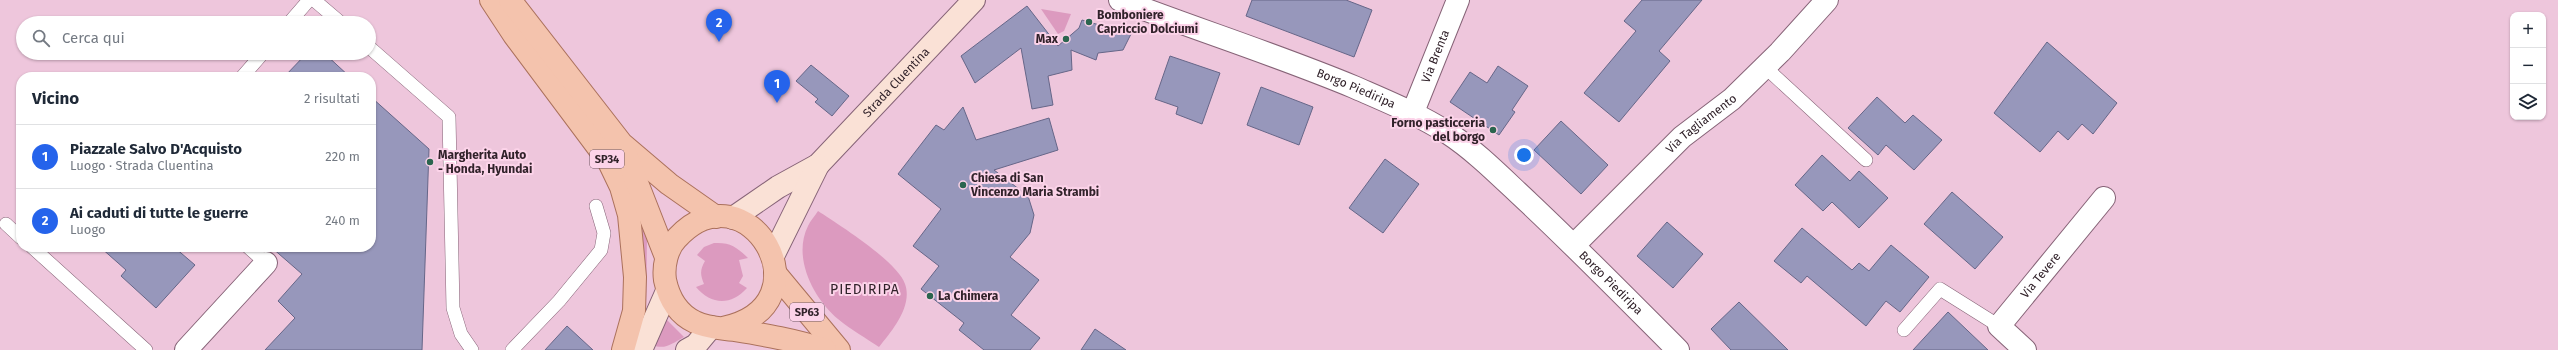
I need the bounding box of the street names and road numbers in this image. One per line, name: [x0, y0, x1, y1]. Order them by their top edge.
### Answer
street label: Via Brenta: [1418, 28, 1452, 85]
street label: Strada Cluentina: [860, 45, 932, 120]
street label: Borgo Piediripa: [1315, 66, 1398, 111]
street label: Via Tagliamento: [1663, 91, 1740, 156]
road number: SP34: [590, 150, 624, 168]
street label: Borgo Piediripa: [1576, 248, 1646, 318]
street label: Via Tevere: [2018, 250, 2063, 301]
road number: SP63: [790, 303, 824, 321]

